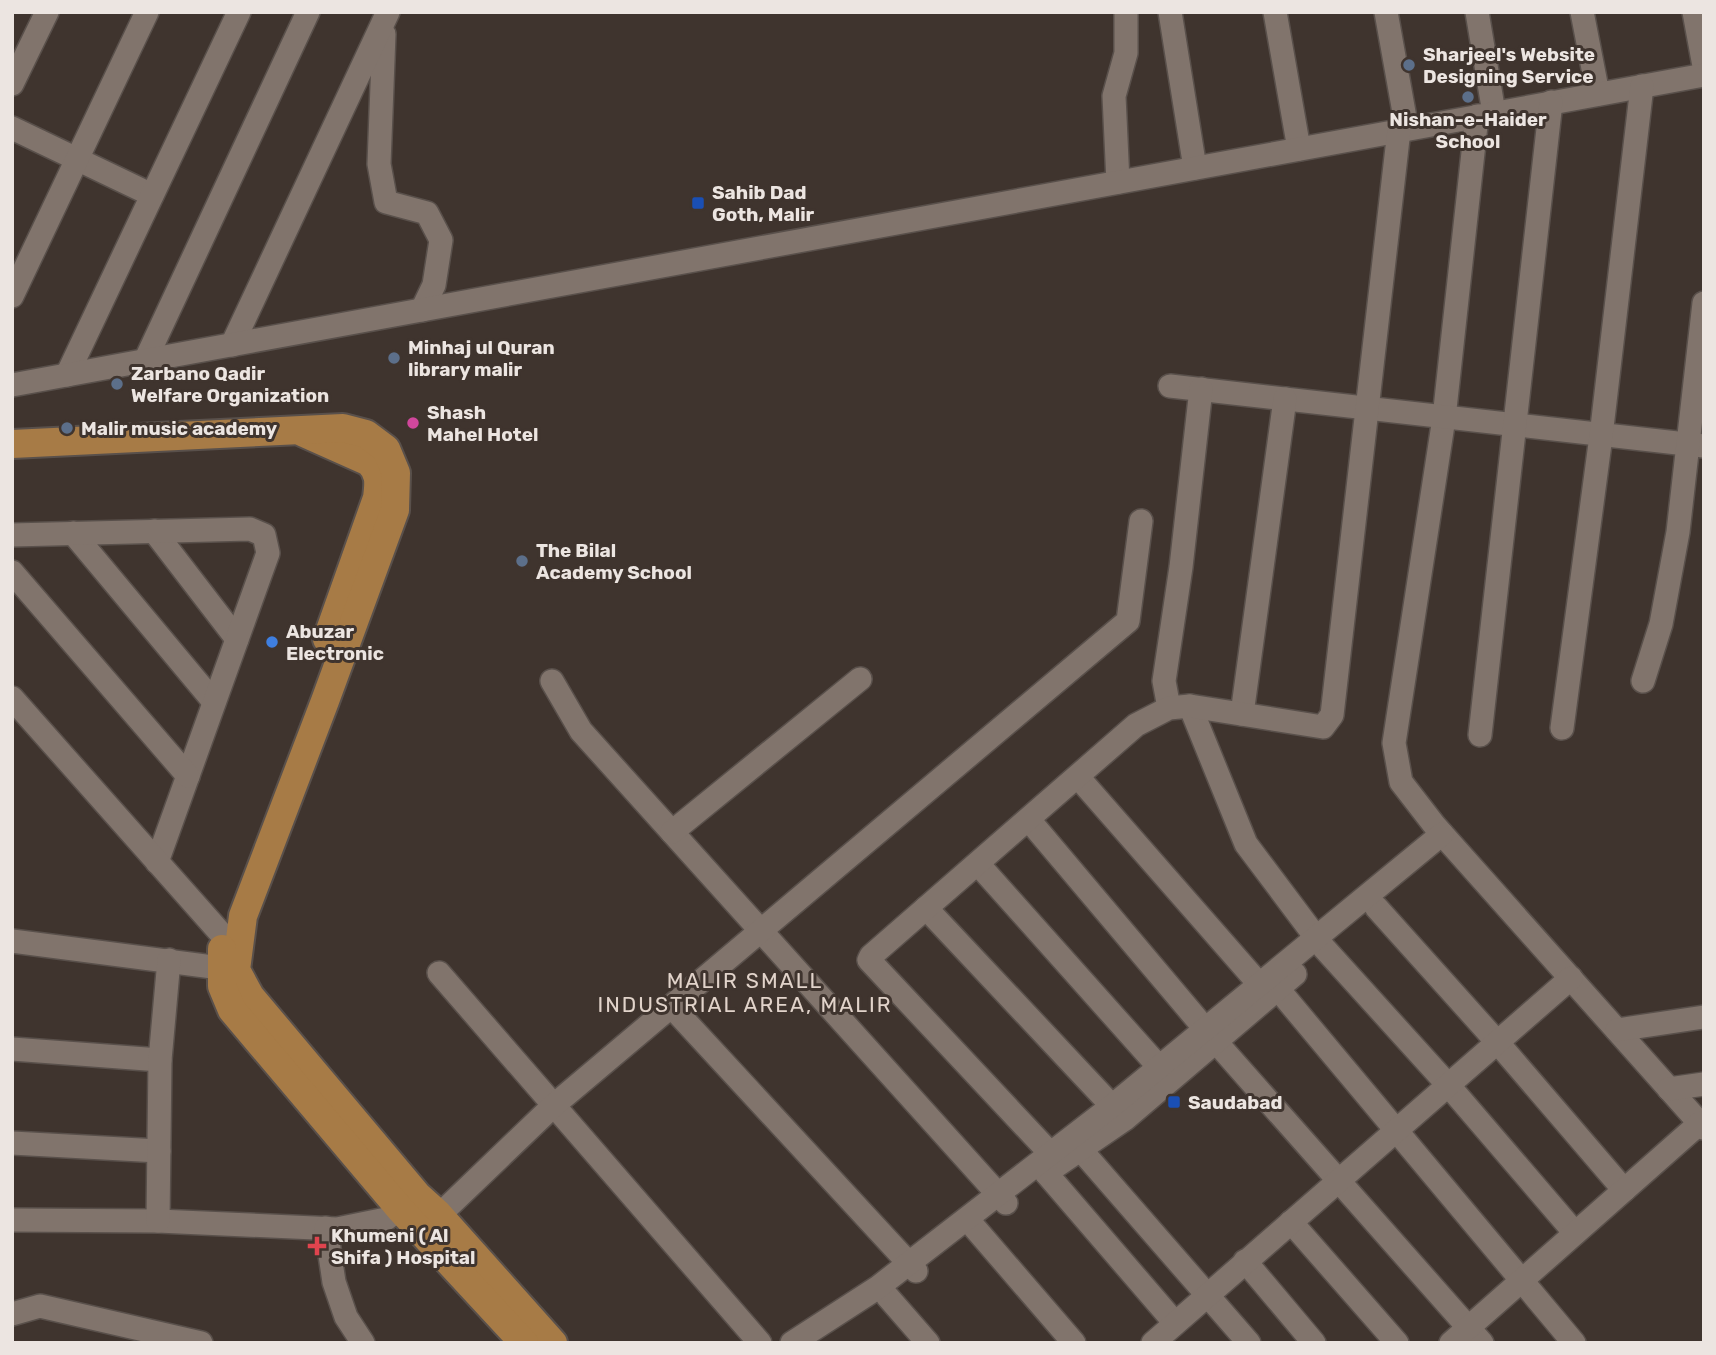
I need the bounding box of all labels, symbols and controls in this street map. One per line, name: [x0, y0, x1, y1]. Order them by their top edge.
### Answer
place label: Sharjeel's Website Designing Service: [1423, 43, 1595, 88]
marker: Sharjeel's Website Designing Service: [1401, 57, 1417, 73]
marker: Nishan-e-Haider School: [1460, 89, 1476, 105]
place label: Nishan-e-Haider School: [1389, 108, 1547, 153]
place label: Sahib Dad Goth, Malir: [712, 181, 815, 226]
marker: Sahib Dad Goth, Malir: [690, 195, 706, 211]
place label: Minhaj ul Quran library malir: [408, 336, 555, 381]
marker: Minhaj ul Quran library malir: [386, 350, 402, 366]
place label: Zarbano Qadir Welfare Organization: [131, 362, 329, 407]
marker: Zarbano Qadir Welfare Organization: [109, 376, 125, 392]
place label: Shash Mahel Hotel: [427, 401, 538, 446]
marker: Shash Mahel Hotel: [405, 415, 421, 431]
place label: Malir music academy: [81, 417, 278, 440]
marker: Malir music academy: [59, 420, 75, 436]
place label: The Bilal Academy School: [536, 539, 692, 584]
marker: The Bilal Academy School: [514, 553, 530, 569]
place label: Abuzar Electronic: [286, 620, 384, 665]
marker: Abuzar Electronic: [264, 634, 280, 650]
district label: MALIR SMALL INDUSTRIAL AREA, MALIR: [597, 968, 893, 1017]
place label: Saudabad: [1188, 1091, 1282, 1114]
marker: Saudabad: [1166, 1094, 1182, 1110]
place label: Khumeni ( Al Shifa ) Hospital: [331, 1224, 475, 1269]
marker: Khumeni ( Al Shifa ) Hospital: [309, 1238, 325, 1254]

